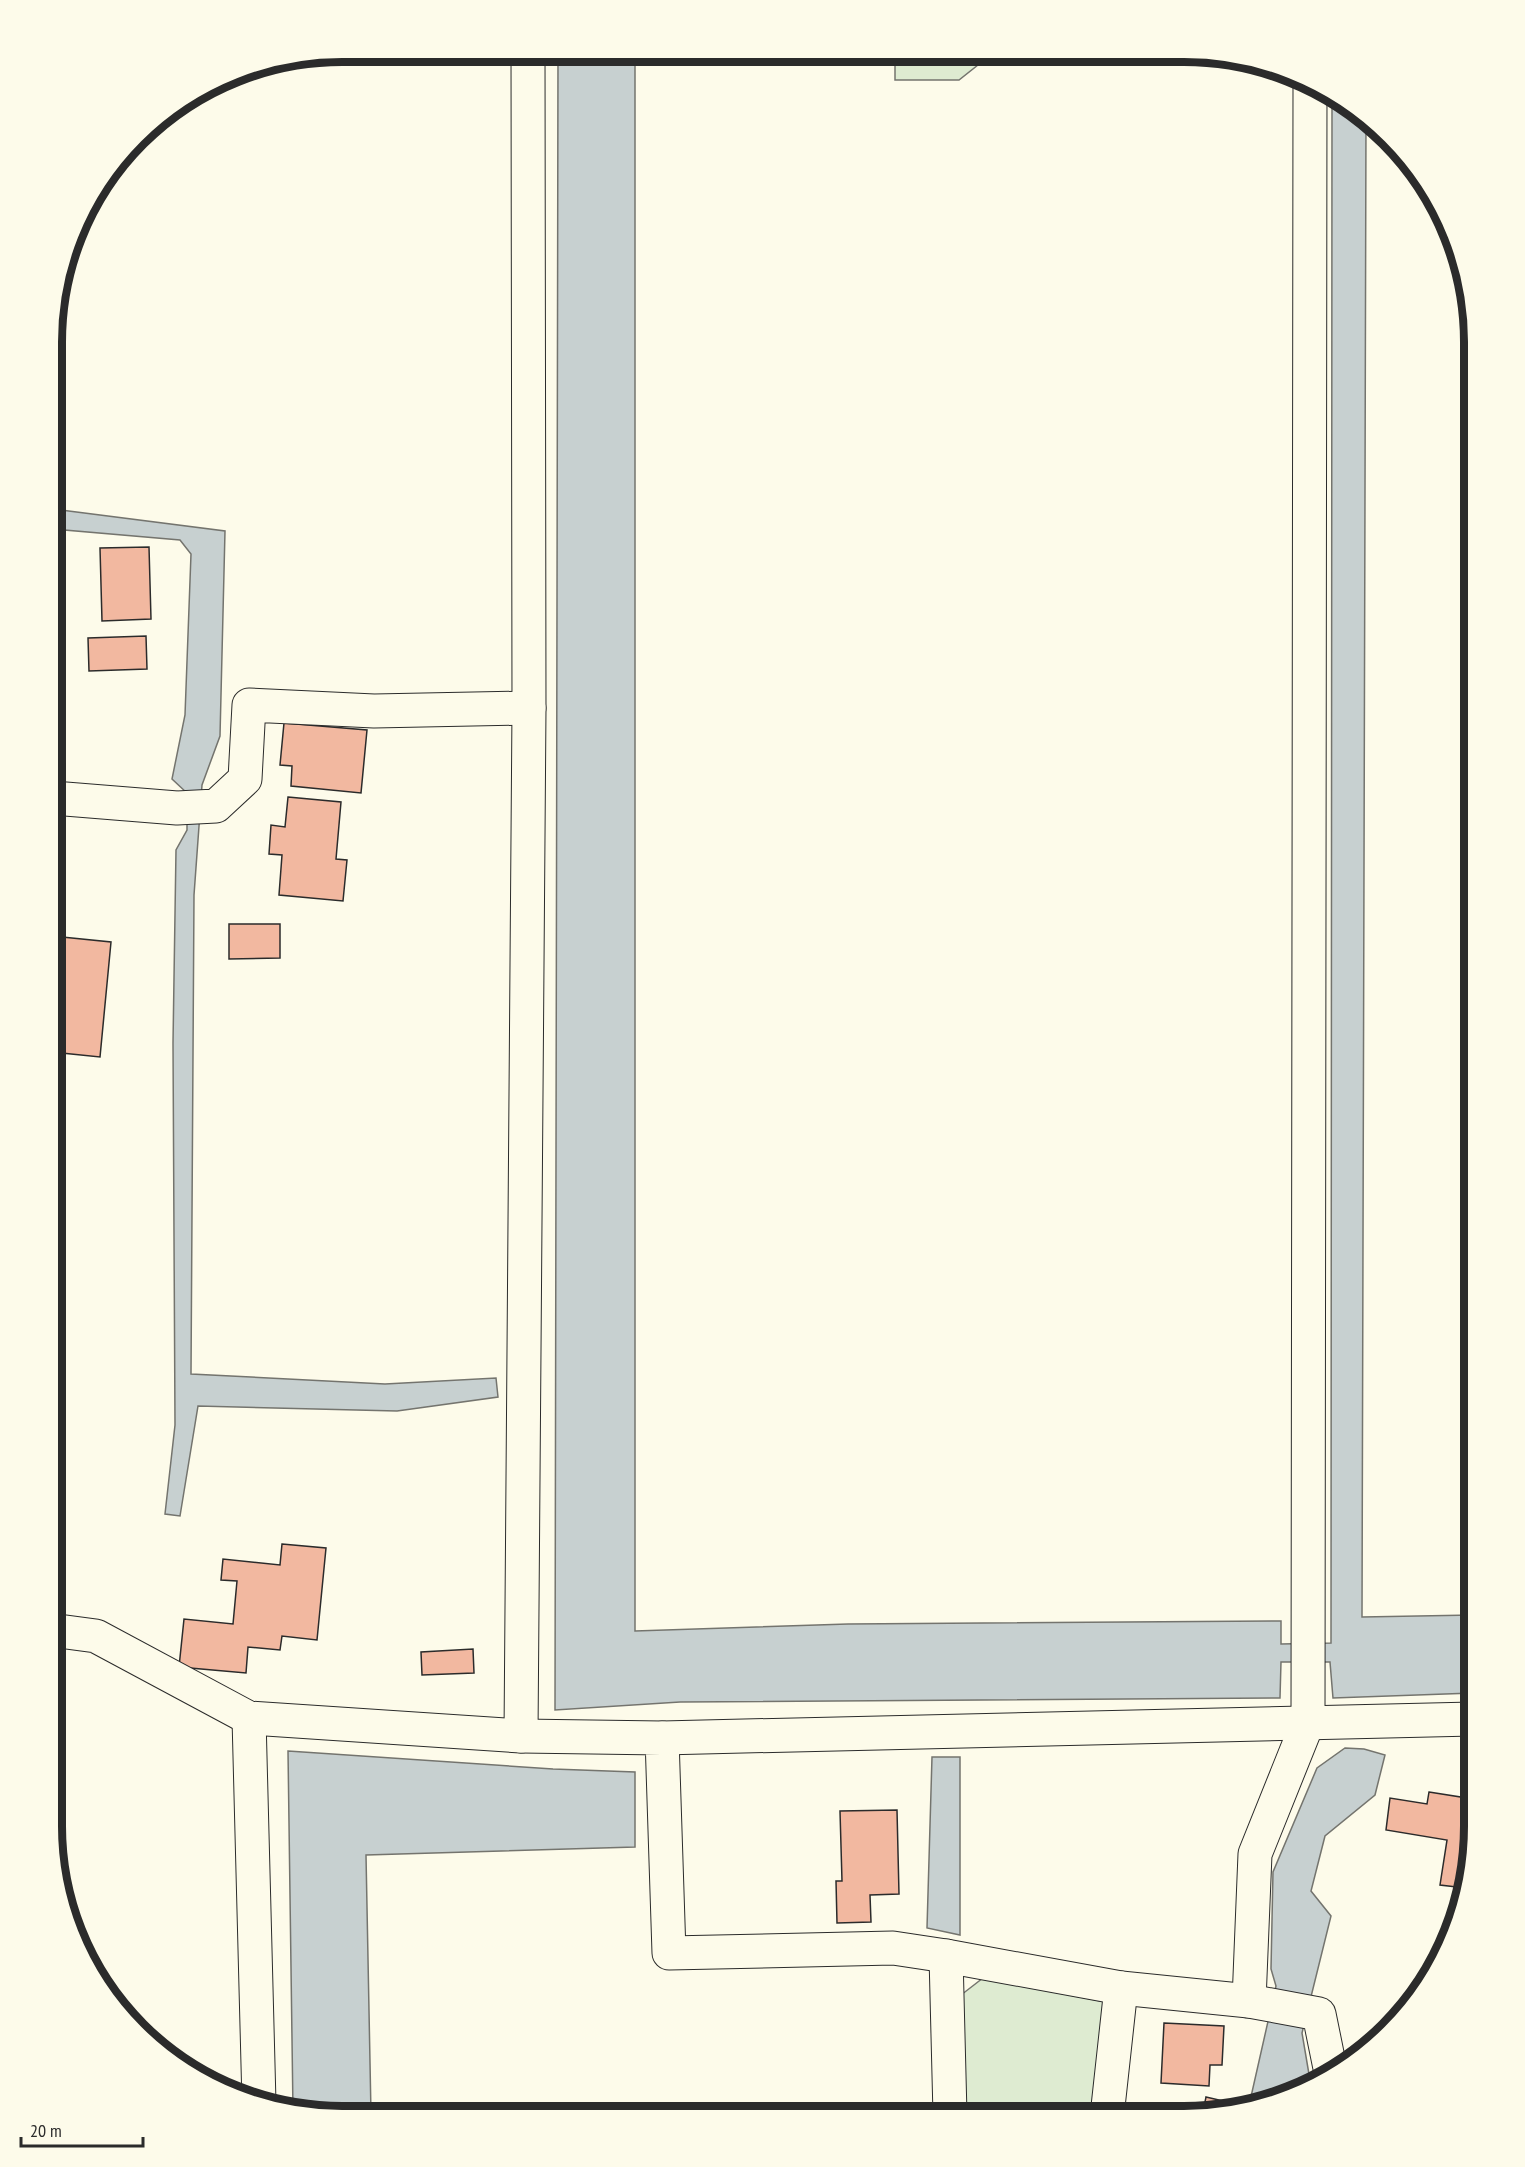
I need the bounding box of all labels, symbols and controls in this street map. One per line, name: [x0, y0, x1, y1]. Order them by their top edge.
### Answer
scale bar: [21, 2110, 142, 2148]
text: 20 m: [30, 2119, 62, 2142]

